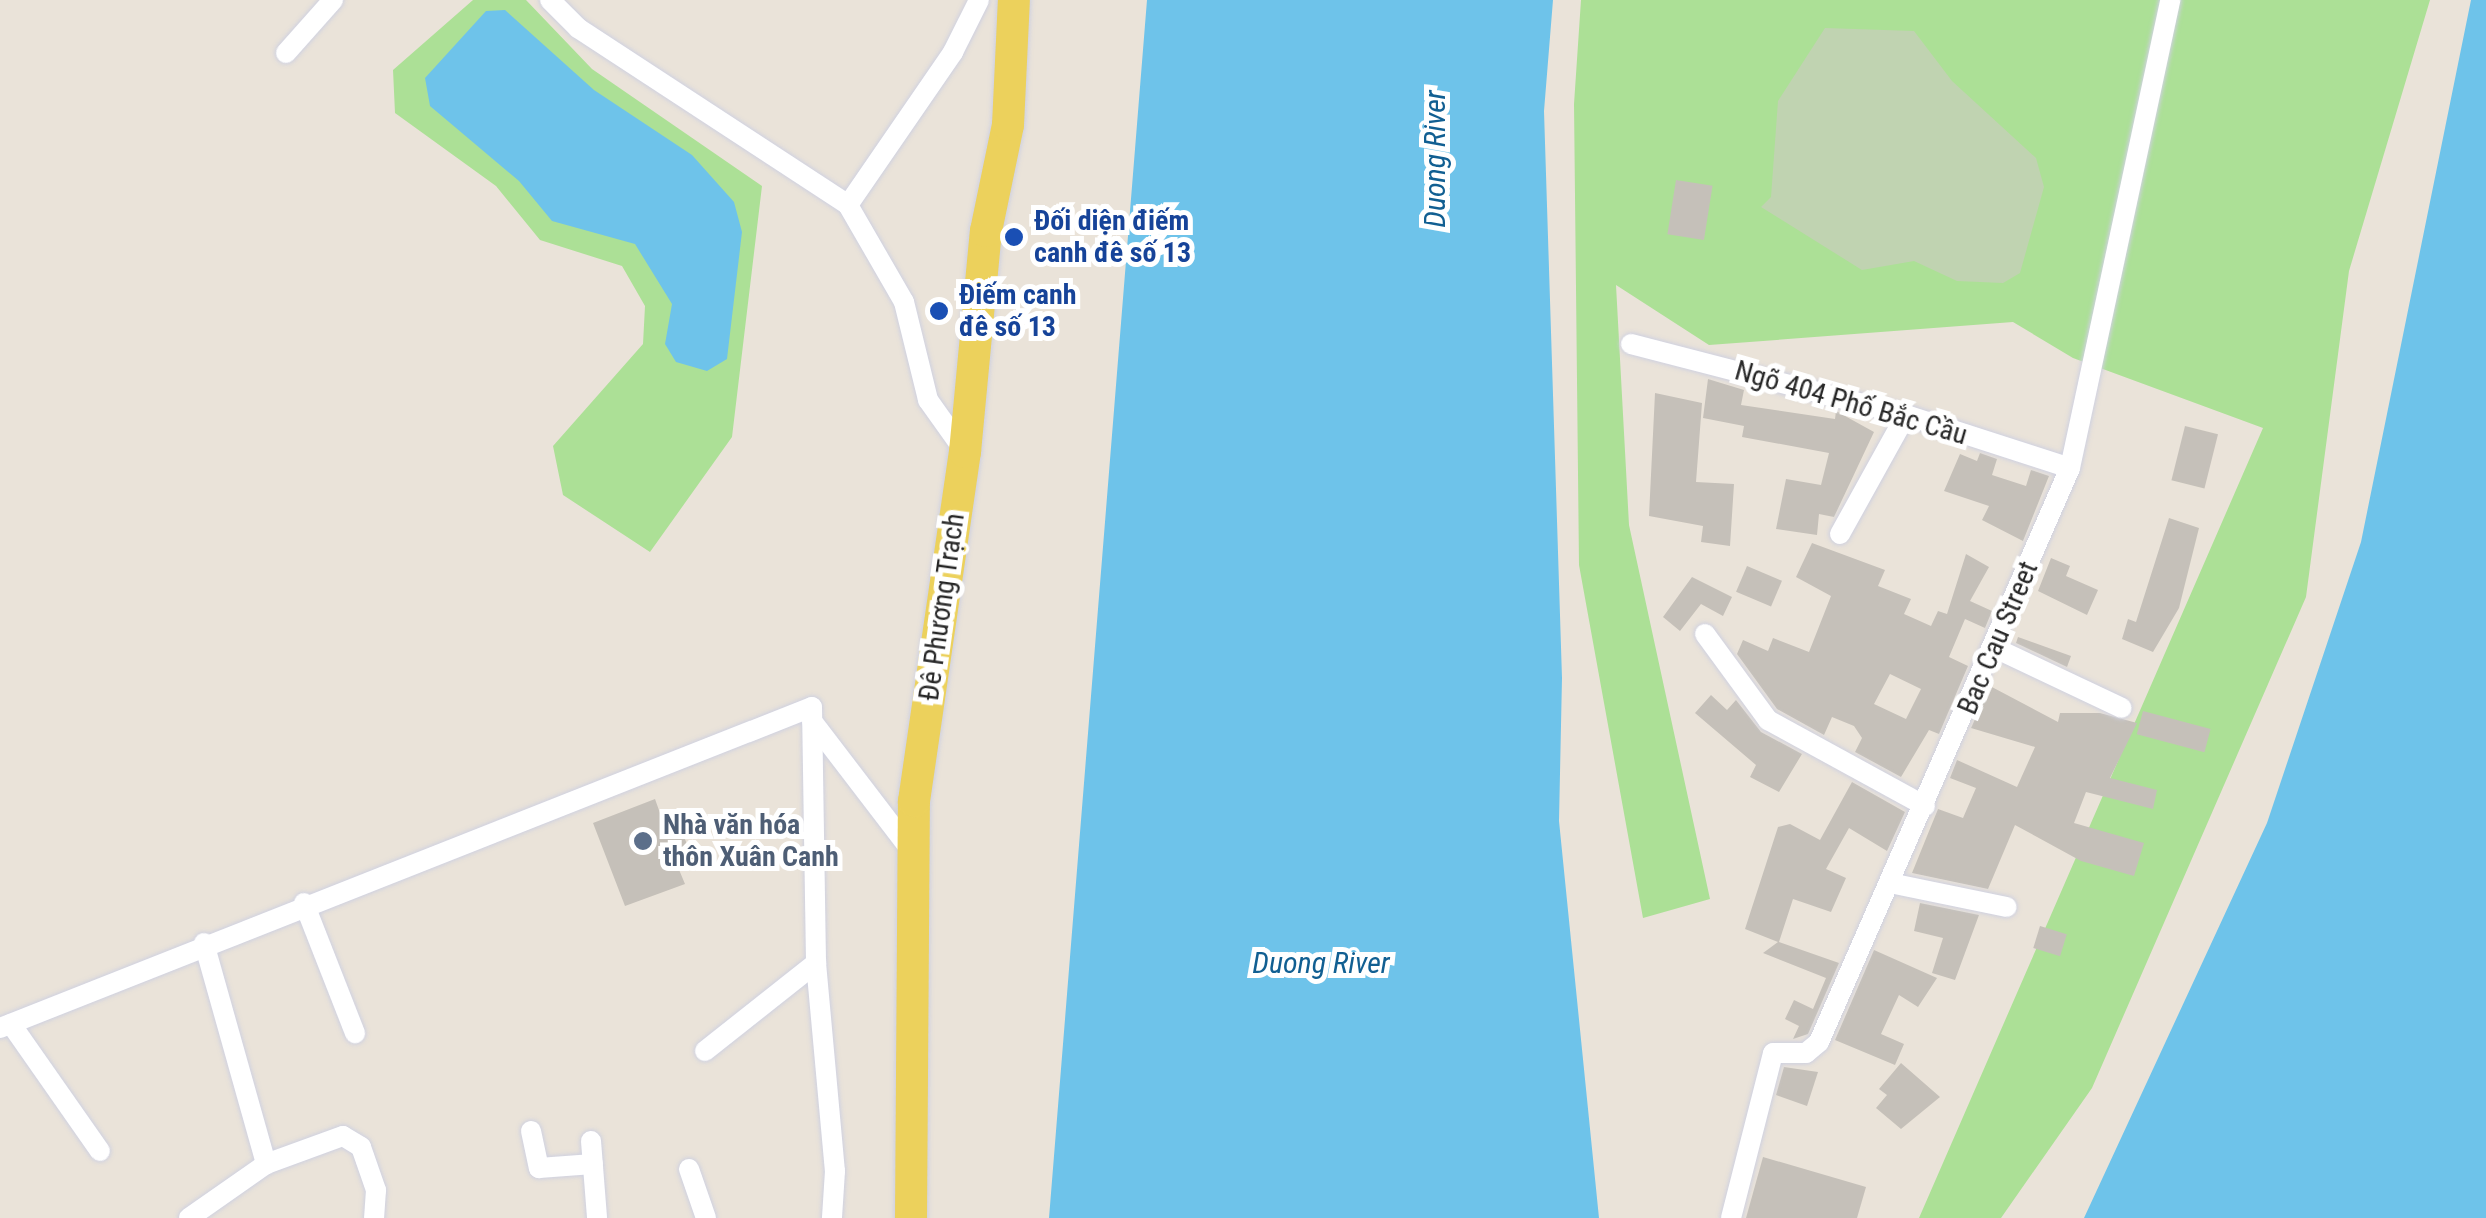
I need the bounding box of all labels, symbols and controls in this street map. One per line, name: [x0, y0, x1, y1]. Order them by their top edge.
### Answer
water label: Duong River: [1417, 90, 1453, 228]
place label: Đối diện điếm canh đê số 13: [1034, 204, 1191, 270]
marker: Đối diện điếm canh đê số 13: [1003, 226, 1025, 248]
place label: Điếm canh đê số 13: [959, 278, 1077, 344]
marker: Điếm canh đê số 13: [928, 300, 950, 322]
street label: Ngõ 404 Phố Bắc Cầu: [1731, 354, 1971, 452]
street label: Đê Phương Trạch: [912, 511, 972, 703]
street label: Bac Cau Street: [1951, 556, 2045, 720]
place label: Nhà văn hóa thôn Xuân Canh: [663, 808, 839, 874]
marker: Nhà văn hóa thôn Xuân Canh: [632, 830, 654, 852]
water label: Duong River: [1252, 945, 1390, 981]

